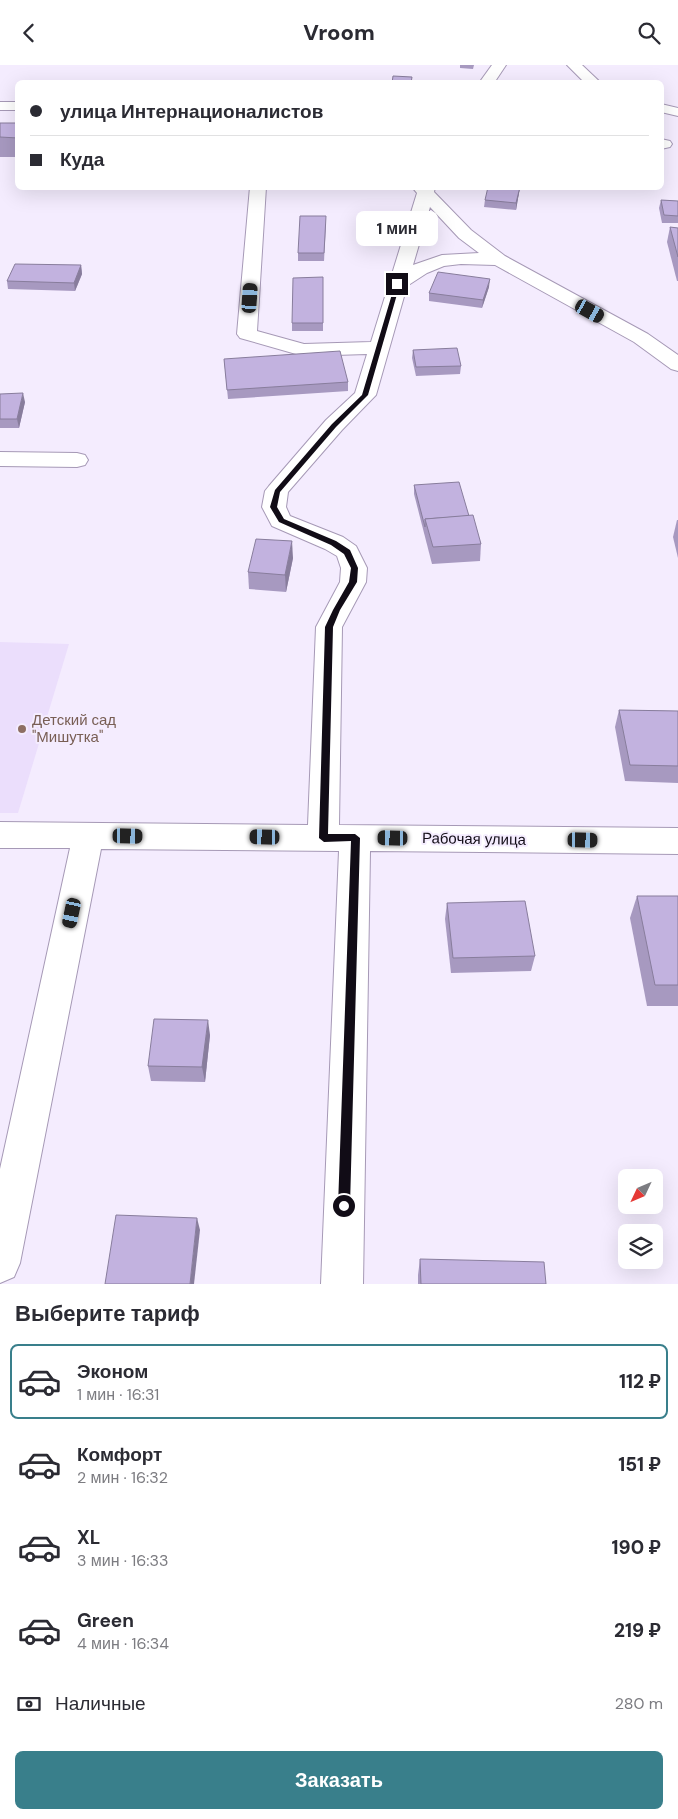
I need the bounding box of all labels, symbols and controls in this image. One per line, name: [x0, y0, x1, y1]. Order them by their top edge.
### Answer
text: Vroom: [303, 18, 375, 47]
icon: back: [15, 19, 43, 47]
icon: search: [635, 19, 663, 47]
text: улица Интернационалистов: [60, 99, 323, 124]
text: Куда: [60, 147, 104, 172]
callout: 1 мин: [356, 211, 438, 247]
text: 1 мин: [377, 218, 417, 239]
route end: [386, 273, 408, 295]
car: [241, 283, 258, 313]
car: [573, 297, 606, 325]
place label: Детский сад "Мишутка": [32, 710, 116, 747]
marker: Детский сад "Мишутка": [16, 723, 28, 735]
car: [112, 828, 143, 844]
street label: Рабочая улица: [422, 828, 527, 850]
car: [249, 829, 280, 845]
car: [377, 830, 408, 846]
car: [567, 832, 598, 848]
car: [61, 897, 82, 929]
north arrow: [618, 1169, 662, 1214]
map controls: [618, 1169, 663, 1269]
route start: [333, 1195, 355, 1217]
button: layers: [618, 1224, 663, 1269]
text: Выберите тариф: [15, 1299, 200, 1328]
icon: car: [17, 1359, 62, 1404]
text: Эконом: [77, 1359, 148, 1384]
text: 112 ₽: [619, 1369, 661, 1394]
text: 1 мин · 16:31: [77, 1384, 159, 1405]
icon: car: [17, 1442, 62, 1487]
text: Комфорт: [77, 1442, 162, 1467]
text: 151 ₽: [618, 1452, 661, 1477]
text: 2 мин · 16:32: [77, 1467, 168, 1488]
icon: car: [17, 1525, 62, 1570]
text: XL: [77, 1525, 100, 1550]
text: 190 ₽: [612, 1535, 661, 1560]
text: 3 мин · 16:33: [77, 1550, 168, 1571]
icon: car: [17, 1608, 62, 1653]
text: Green: [77, 1608, 134, 1633]
text: 219 ₽: [614, 1618, 661, 1643]
text: 4 мин · 16:34: [77, 1633, 169, 1654]
icon: cash: [15, 1690, 43, 1718]
text: Наличные: [55, 1691, 146, 1716]
text: 280 m: [615, 1693, 663, 1714]
button: Заказать: [15, 1751, 663, 1809]

